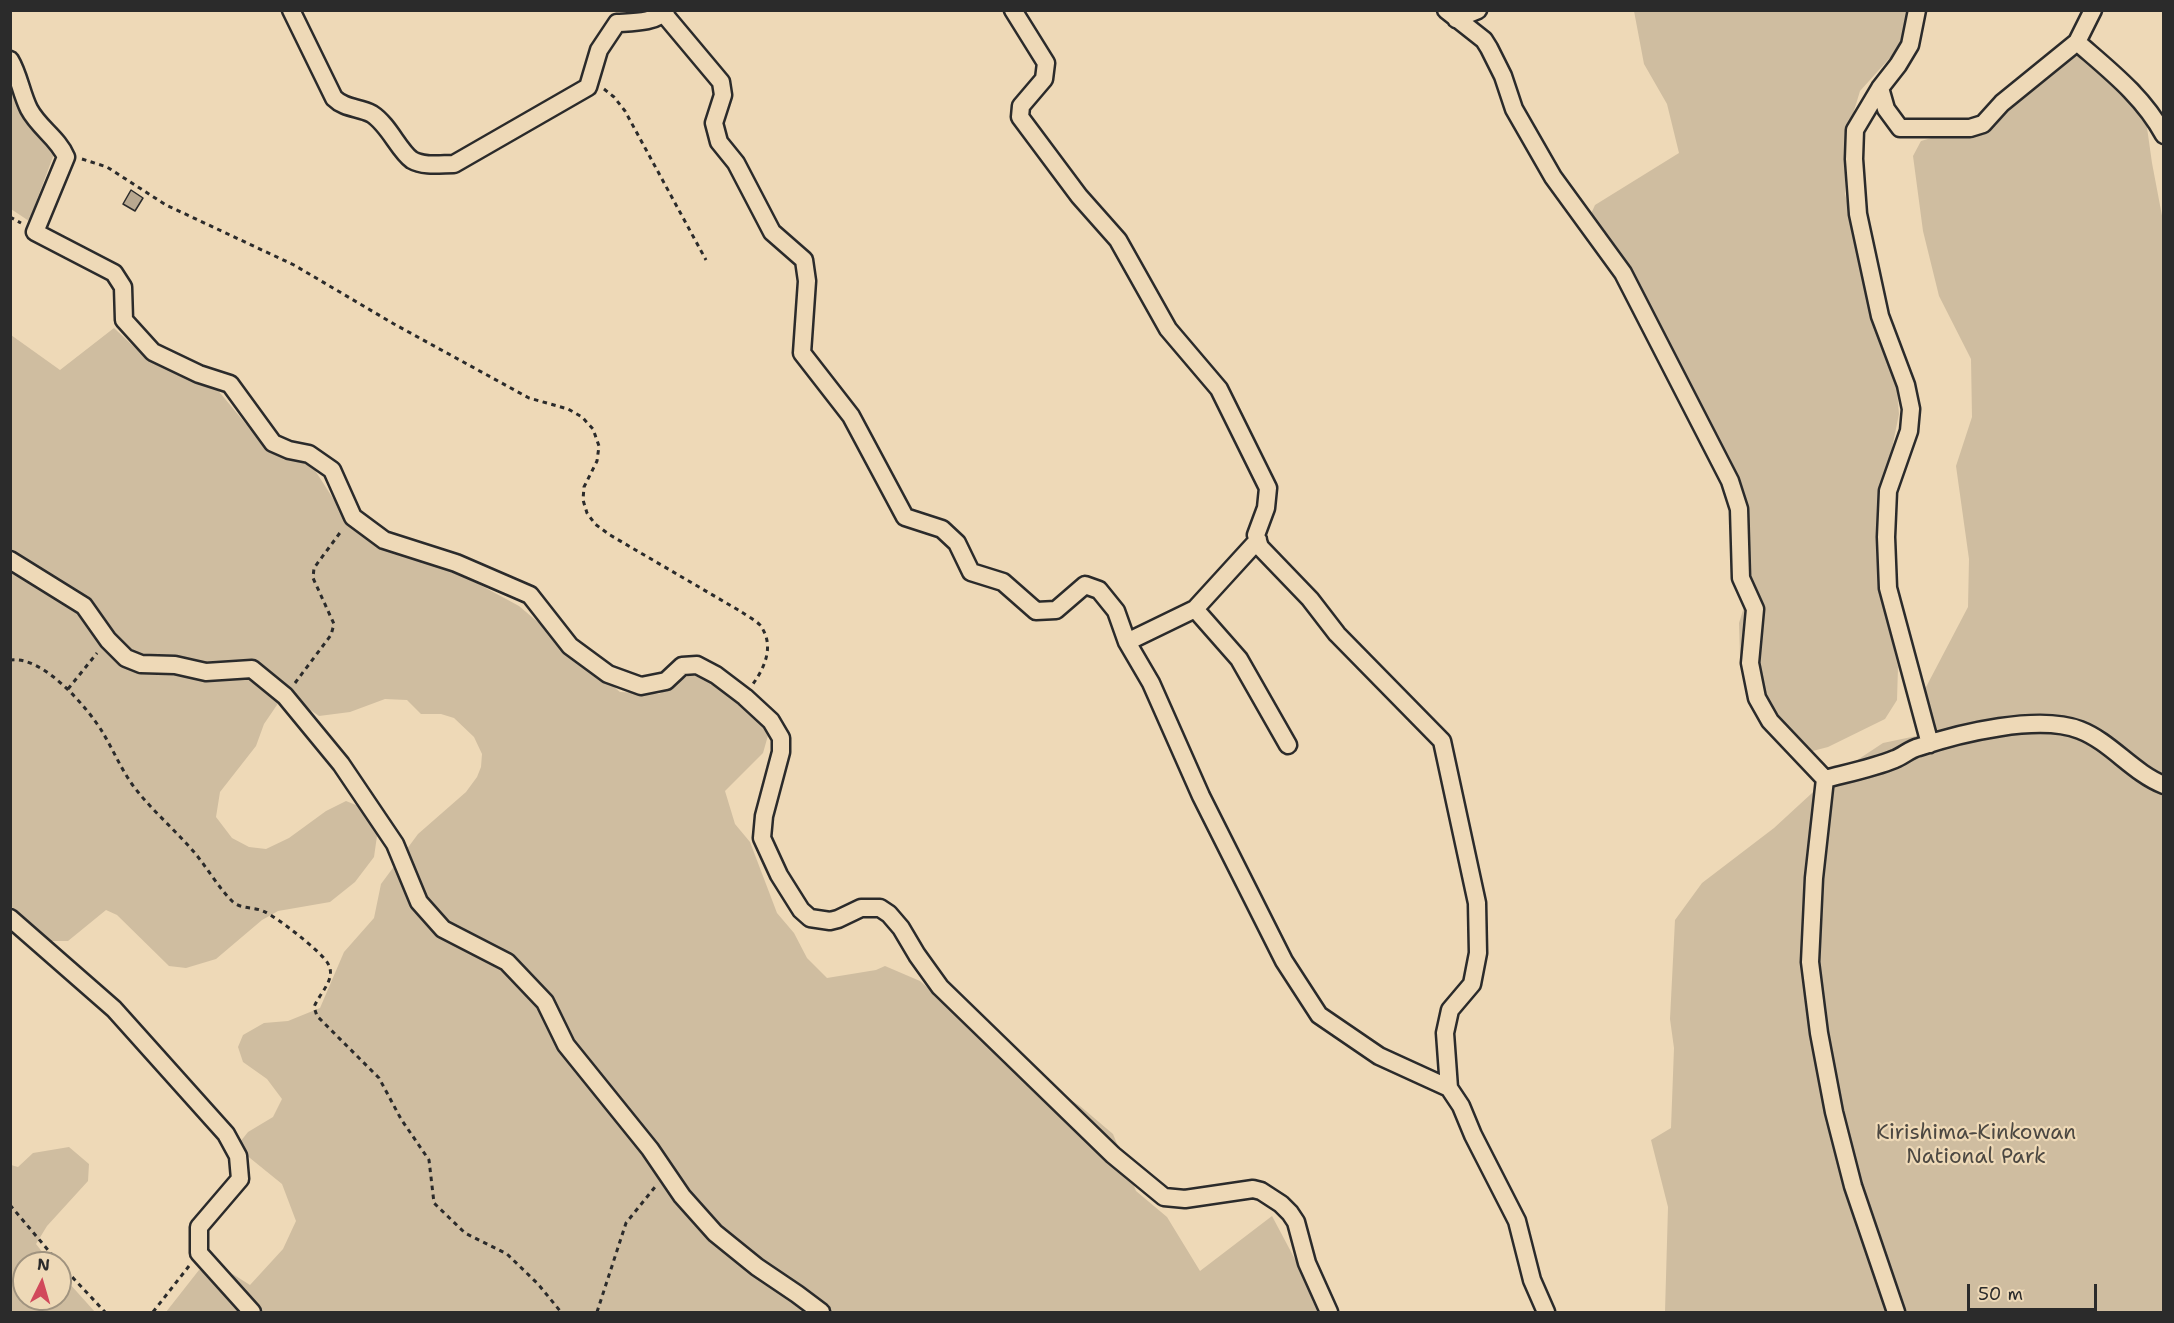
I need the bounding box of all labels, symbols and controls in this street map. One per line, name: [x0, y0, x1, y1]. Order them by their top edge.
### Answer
park label: Kirishima-Kinkowan National Park: [1876, 1121, 2076, 1171]
north arrow: [12, 1251, 72, 1311]
text: N: [36, 1254, 51, 1276]
scale bar: [1970, 1272, 2100, 1310]
text: 50 m: [1978, 1282, 2023, 1306]

